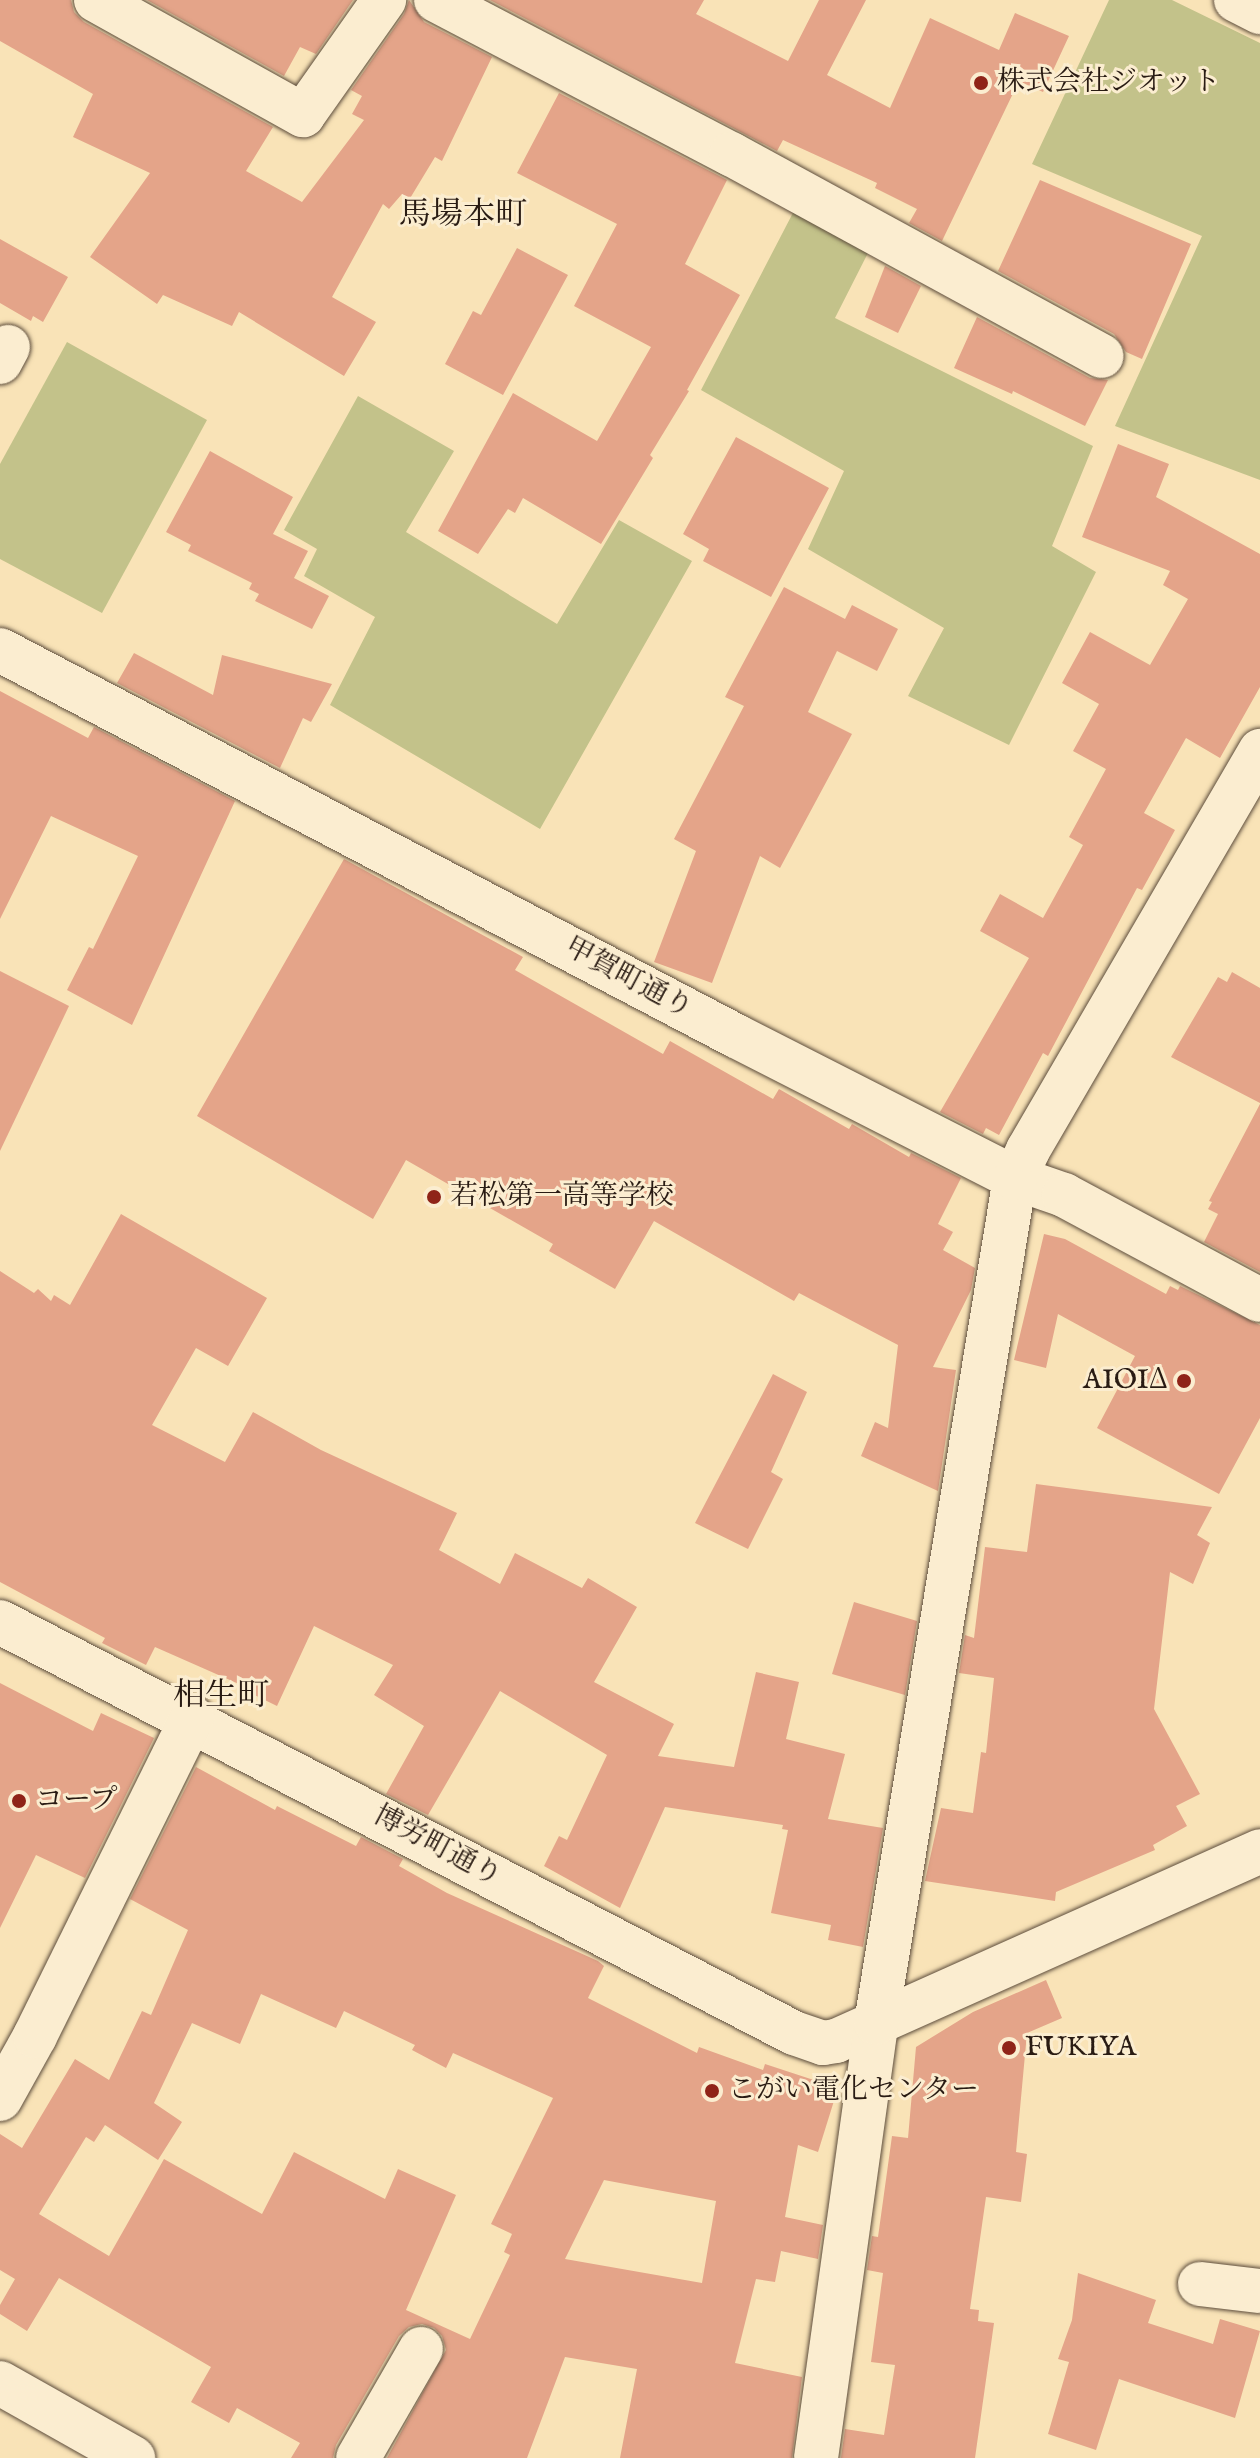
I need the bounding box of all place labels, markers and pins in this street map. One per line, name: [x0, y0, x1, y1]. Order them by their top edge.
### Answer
place label: 株式会社ジオット: [997, 66, 1221, 100]
marker: 株式会社ジオット: [972, 74, 990, 92]
place label: 若松第一高等学校: [450, 1180, 674, 1214]
marker: 若松第一高等学校: [425, 1188, 443, 1206]
place label: AIOIΔ: [1083, 1364, 1168, 1398]
marker: AIOIΔ: [1175, 1372, 1193, 1390]
place label: コープ: [35, 1784, 119, 1818]
marker: コープ: [10, 1792, 28, 1810]
place label: FUKIYA: [1025, 2031, 1136, 2065]
marker: FUKIYA: [1000, 2039, 1018, 2057]
place label: こがい電化センター: [728, 2074, 980, 2108]
marker: こがい電化センター: [703, 2082, 721, 2100]

